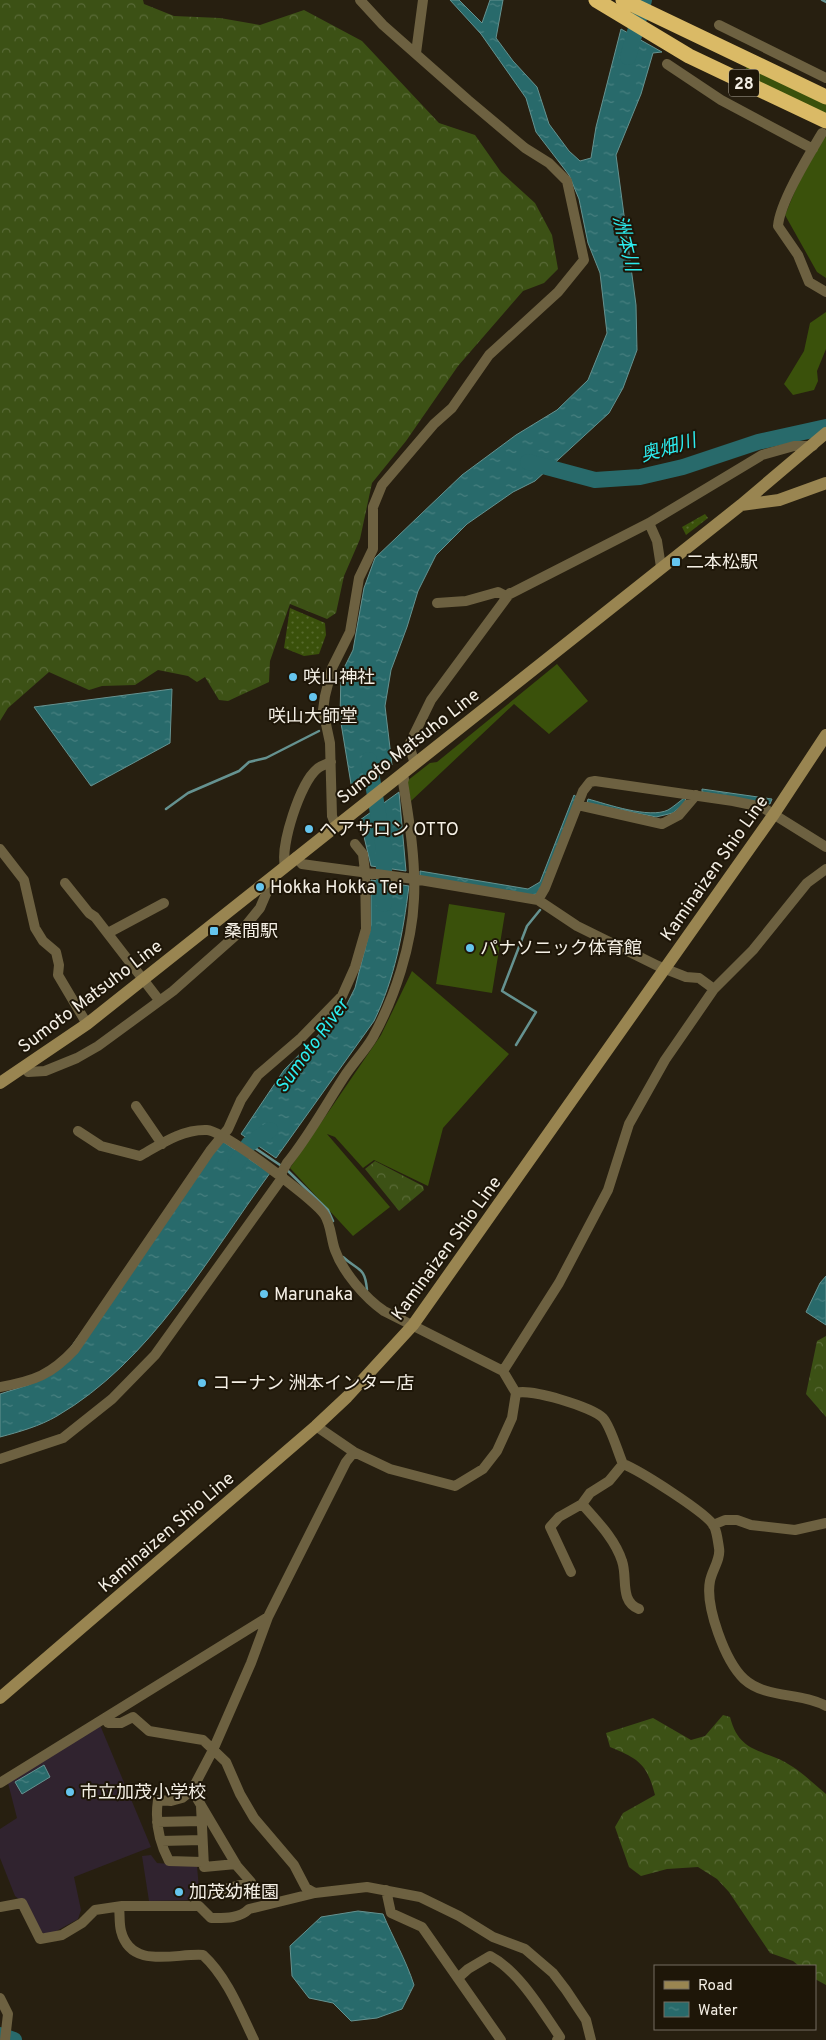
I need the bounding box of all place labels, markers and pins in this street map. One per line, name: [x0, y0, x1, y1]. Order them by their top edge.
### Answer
place label: 二本松駅: [686, 552, 758, 575]
marker: 二本松駅: [670, 556, 682, 568]
place label: 咲山神社: [303, 667, 375, 690]
marker: 咲山神社: [287, 671, 299, 683]
marker: 咲山大師堂: [307, 691, 319, 703]
place label: 咲山大師堂: [268, 706, 358, 729]
place label: ヘアサロン OTTO: [319, 819, 459, 842]
marker: ヘアサロン OTTO: [303, 823, 315, 835]
place label: Hokka Hokka Tei: [270, 877, 403, 900]
marker: Hokka Hokka Tei: [254, 881, 266, 893]
place label: 桑間駅: [224, 921, 278, 944]
marker: 桑間駅: [208, 925, 220, 937]
place label: パナソニック体育館: [480, 938, 642, 961]
marker: パナソニック体育館: [464, 942, 476, 954]
place label: Marunaka: [274, 1284, 353, 1307]
marker: Marunaka: [258, 1288, 270, 1300]
place label: コーナン 洲本インター店: [212, 1373, 414, 1396]
marker: コーナン 洲本インター店: [196, 1377, 208, 1389]
place label: 市立加茂小学校: [80, 1782, 206, 1805]
marker: 市立加茂小学校: [64, 1786, 76, 1798]
place label: 加茂幼稚園: [189, 1882, 279, 1905]
marker: 加茂幼稚園: [173, 1886, 185, 1898]

